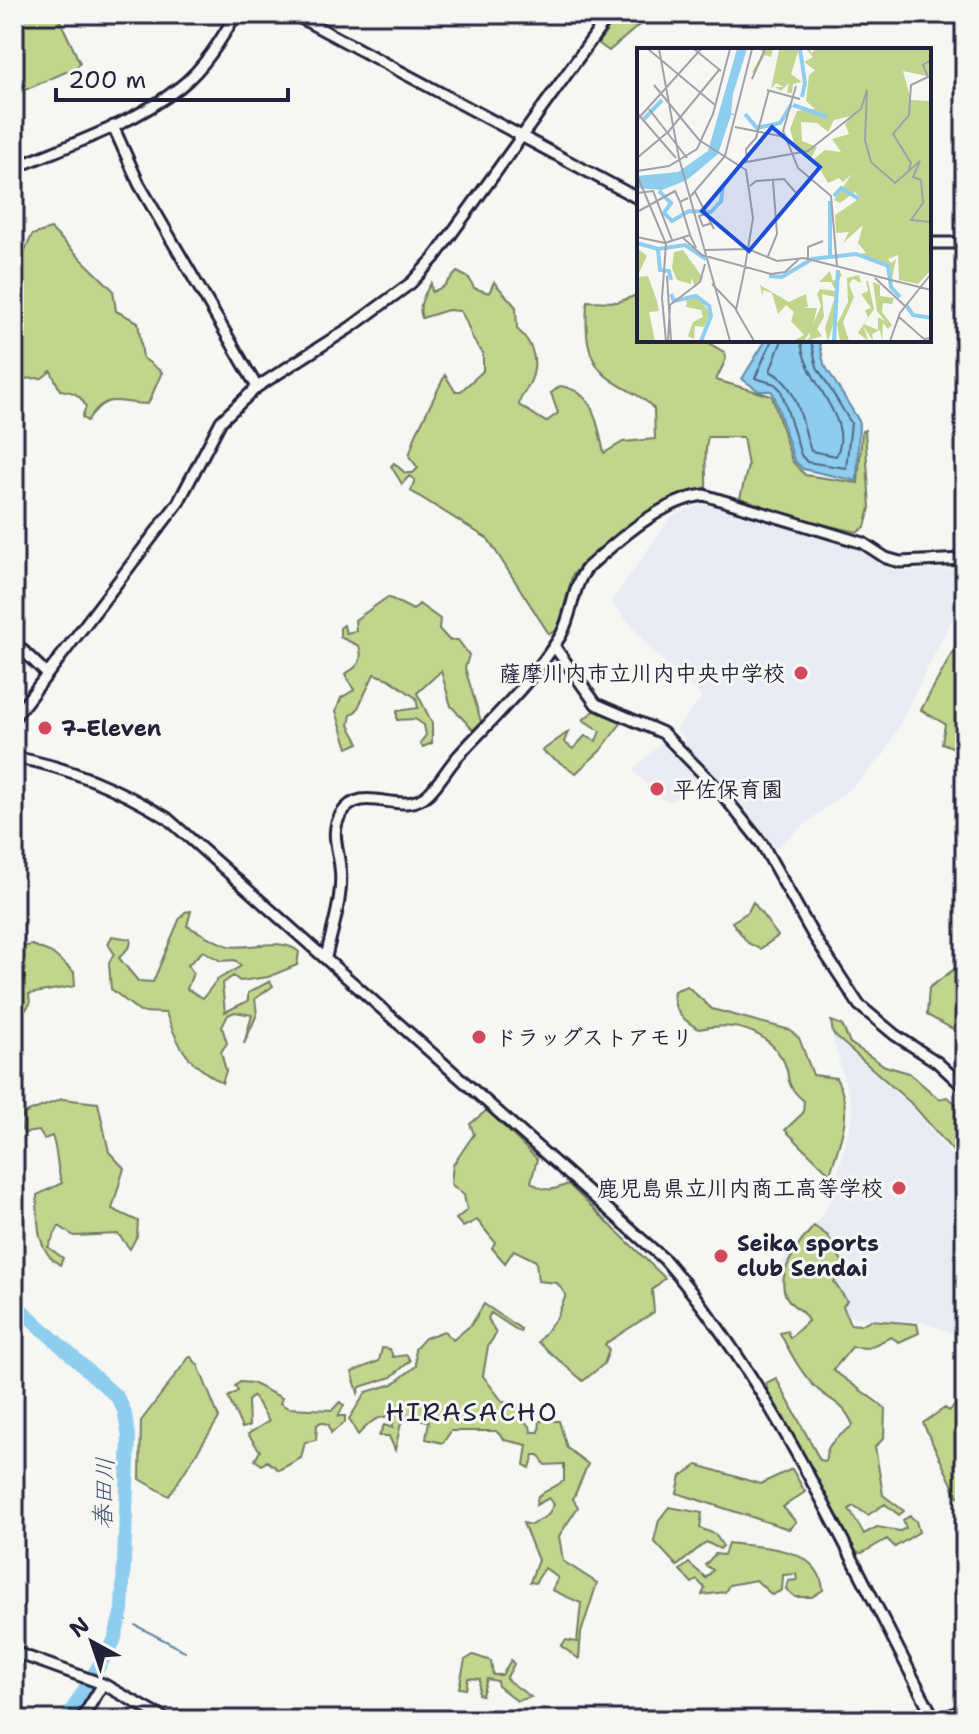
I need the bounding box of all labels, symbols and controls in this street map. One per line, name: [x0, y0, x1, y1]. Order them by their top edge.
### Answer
inset map: [637, 48, 931, 342]
scale bar: [56, 52, 288, 102]
text: 200 m: [68, 64, 146, 96]
place label: 薩摩川内市立川内中央中学校: [499, 659, 785, 688]
marker: 薩摩川内市立川内中央中学校: [792, 664, 810, 682]
place label: 7-Eleven: [61, 714, 162, 743]
marker: 7-Eleven: [36, 719, 54, 737]
place label: 平佐保育園: [673, 775, 783, 804]
marker: 平佐保育園: [648, 780, 666, 798]
place label: ドラッグストアモリ: [495, 1023, 693, 1052]
marker: ドラッグストアモリ: [470, 1028, 488, 1046]
place label: 鹿児島県立川内商工高等学校: [597, 1174, 883, 1203]
marker: 鹿児島県立川内商工高等学校: [890, 1179, 908, 1197]
place label: Seika sports club Sendai: [737, 1229, 879, 1283]
marker: Seika sports club Sendai: [712, 1247, 730, 1265]
district label: HIRASACHO: [385, 1394, 559, 1429]
water label: 春田川: [87, 1456, 121, 1530]
north arrow: [52, 1602, 132, 1682]
text: N: [63, 1610, 95, 1644]

